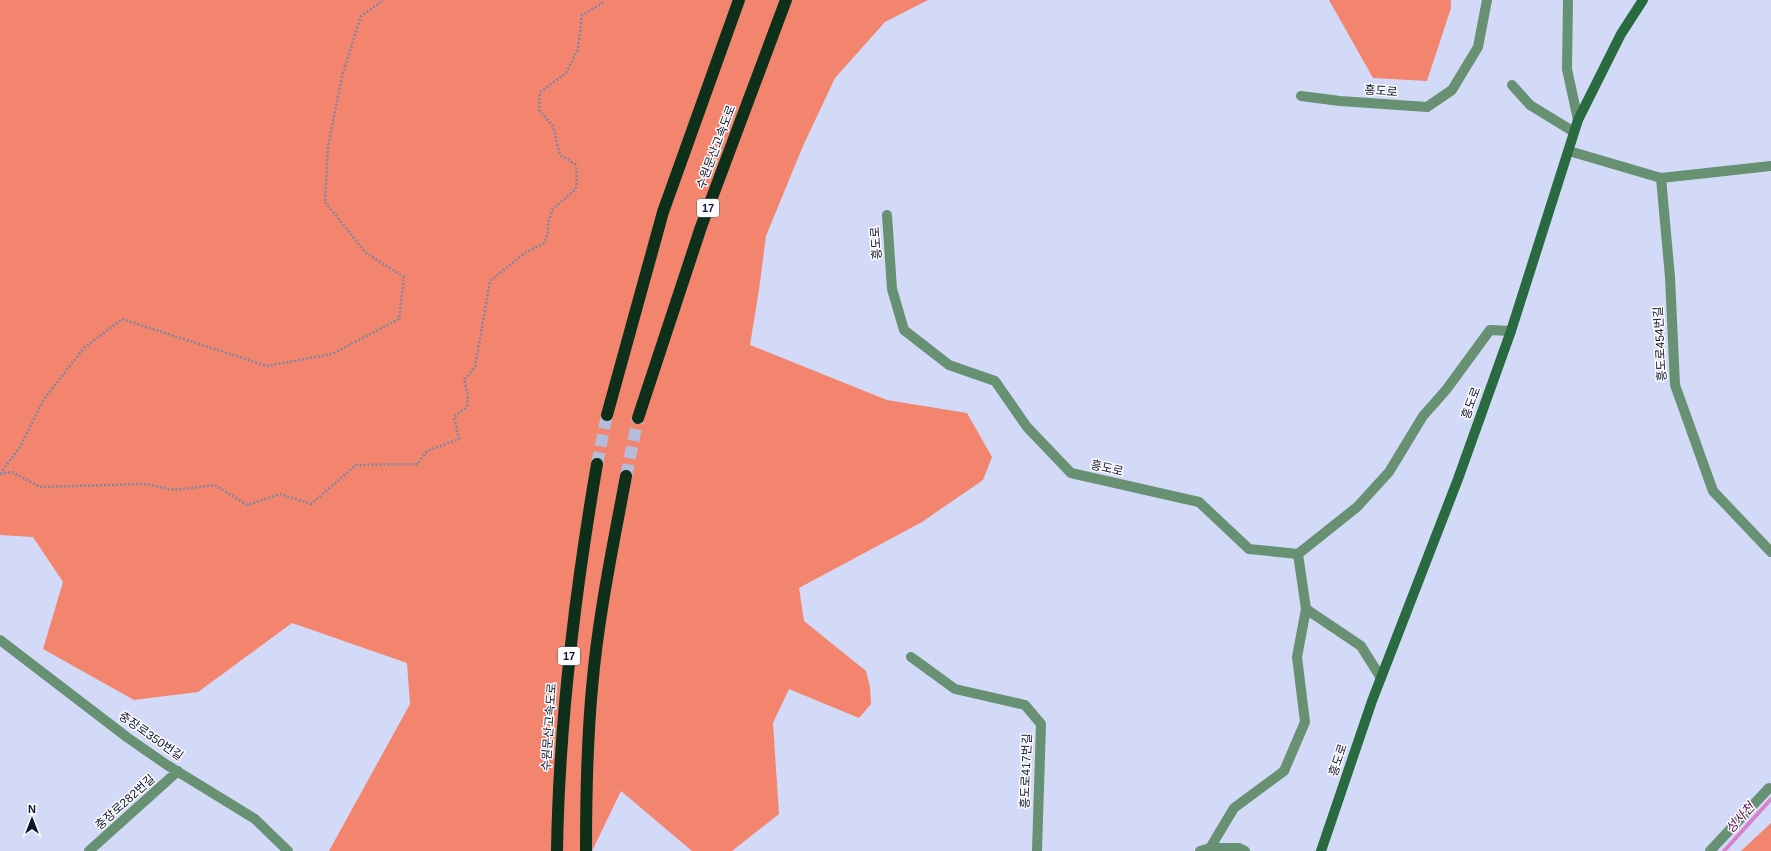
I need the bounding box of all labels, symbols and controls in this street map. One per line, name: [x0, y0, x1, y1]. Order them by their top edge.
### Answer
street label: 흥도로: [1364, 83, 1398, 99]
street label: 수원문산고속도로: [694, 103, 738, 191]
road number: 17: [697, 199, 719, 217]
street label: 흥도로: [868, 226, 884, 260]
street label: 흥도로454번길: [1651, 306, 1669, 382]
street label: 흥도로: [1459, 385, 1483, 421]
street label: 흥도로: [1089, 457, 1125, 479]
road number: 17: [558, 647, 580, 665]
street label: 수원문산고속도로: [539, 682, 559, 772]
street label: 충장로350번길: [116, 709, 186, 763]
street label: 흥도로417번길: [1018, 733, 1034, 809]
street label: 흥도로: [1326, 742, 1350, 778]
street label: 충장로282번길: [92, 772, 158, 832]
north arrow: [12, 799, 52, 839]
water label: 성사천: [1722, 799, 1758, 836]
text: N: [28, 803, 36, 815]

